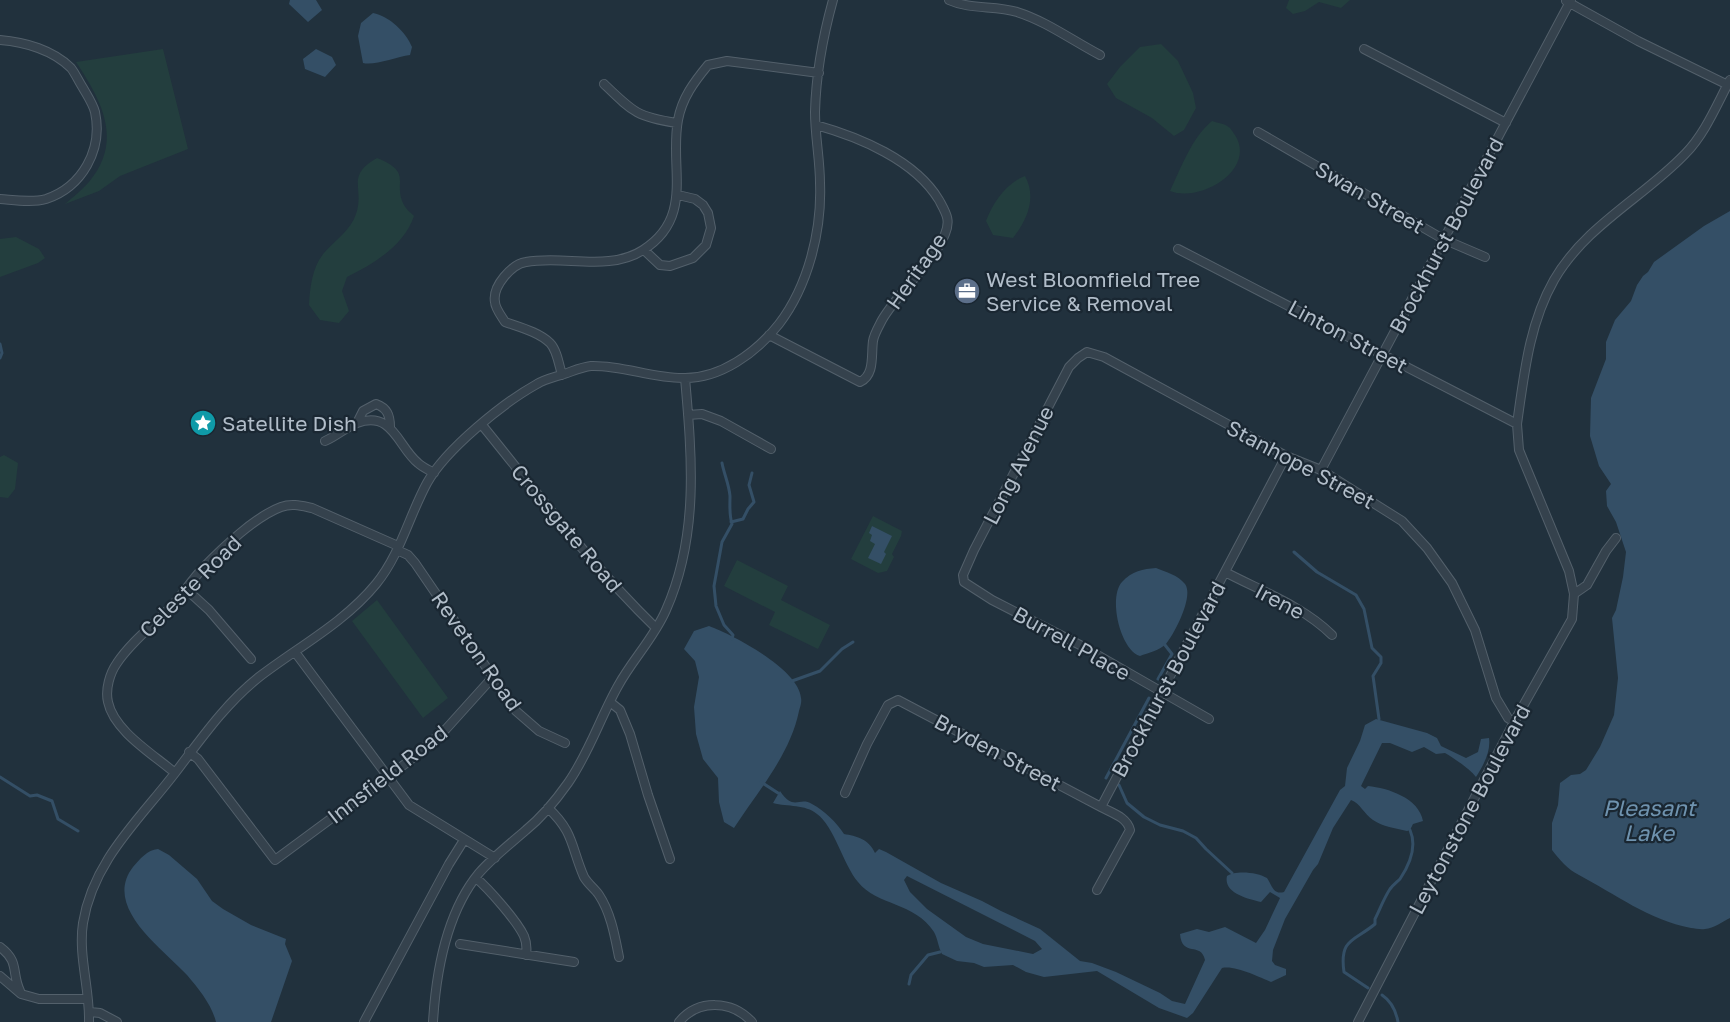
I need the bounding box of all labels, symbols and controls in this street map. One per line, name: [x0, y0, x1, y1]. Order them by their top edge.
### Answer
street label: Brockhurst Boulevard: [1383, 133, 1509, 337]
street label: Swan Street: [1311, 155, 1429, 239]
street label: Heritage: [880, 228, 952, 314]
place label: West Bloomfield Tree Service & Removal: [986, 266, 1200, 316]
office icon: West Bloomfield Tree Service & Removal: [952, 276, 982, 306]
street label: Linton Street: [1284, 294, 1412, 378]
street label: Long Avenue: [977, 401, 1059, 529]
place icon: Satellite Dish: [188, 408, 218, 438]
place label: Satellite Dish: [222, 410, 357, 436]
street label: Stanhope Street: [1222, 414, 1380, 514]
street label: Crossgate Road: [506, 459, 628, 597]
street label: Celeste Road: [134, 530, 246, 642]
street label: Brockhurst Boulevard: [1105, 577, 1231, 781]
street label: Irene: [1251, 577, 1309, 625]
street label: Reveton Road: [426, 586, 528, 716]
street label: Burrell Place: [1009, 600, 1135, 686]
street label: Leytonstone Boulevard: [1403, 700, 1535, 918]
street label: Bryden Street: [930, 708, 1066, 796]
street label: Innsfield Road: [322, 719, 452, 829]
water label: Pleasant Lake: [1603, 794, 1698, 846]

